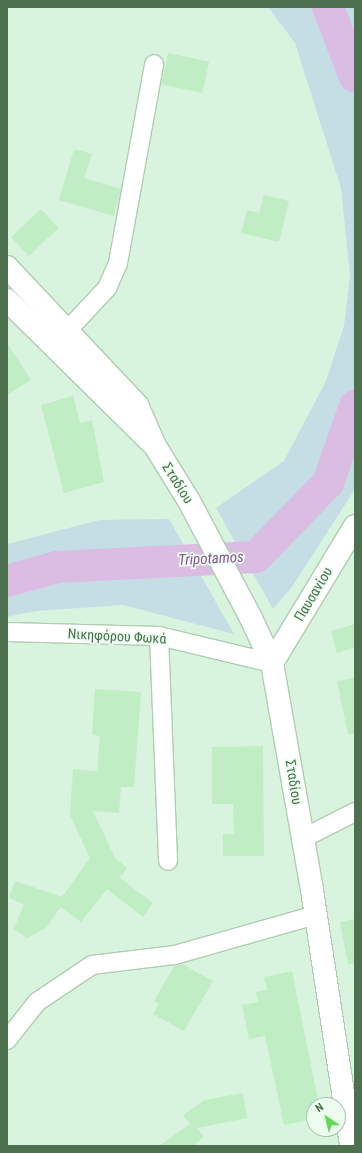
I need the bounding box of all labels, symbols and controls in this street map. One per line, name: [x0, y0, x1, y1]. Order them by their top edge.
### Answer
street label: Σταδίου: [159, 459, 197, 507]
water label: Tripotamos: [178, 548, 244, 570]
street label: Παυσανίου: [290, 564, 336, 624]
street label: Νικηφόρου Φωκά: [67, 625, 167, 647]
street label: Σταδίου: [282, 758, 306, 806]
north arrow: [306, 1097, 346, 1137]
text: N: [313, 1100, 326, 1115]

